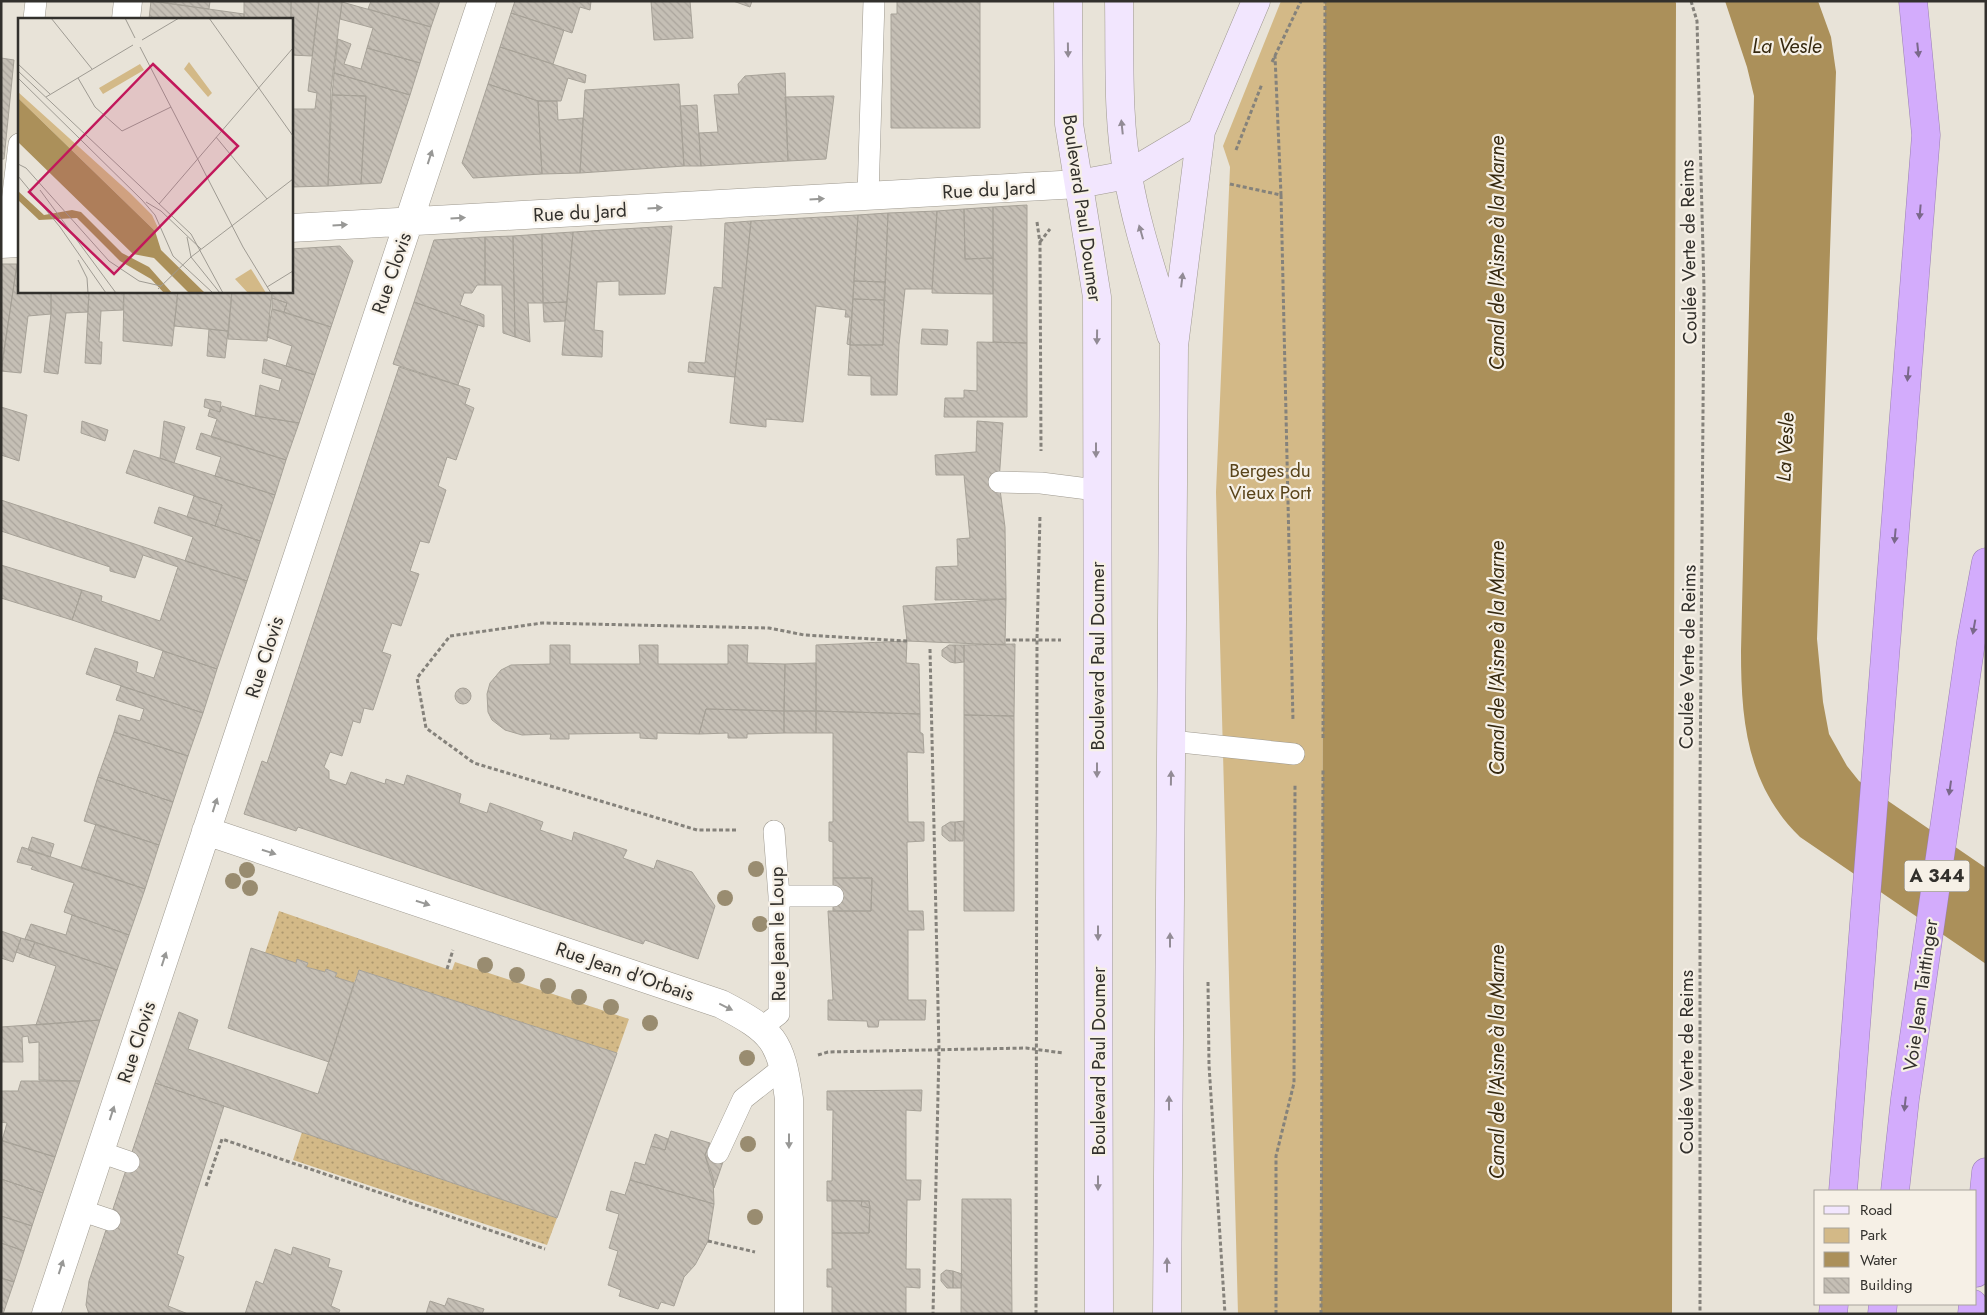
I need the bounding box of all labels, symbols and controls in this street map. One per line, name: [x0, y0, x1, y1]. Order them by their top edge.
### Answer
inset map: [18, 18, 292, 292]
water label: La Vesle: [1752, 32, 1822, 61]
one-way arrow: [1064, 42, 1072, 58]
one-way arrow: [1914, 42, 1922, 58]
street label: Boulevard Paul Doumer: [1056, 113, 1109, 304]
one-way arrow: [1118, 118, 1126, 134]
water label: Canal de l'Aisne à la Marne: [1483, 136, 1512, 370]
one-way arrow: [426, 149, 434, 164]
street label: Coulée Verte de Reims: [1673, 159, 1704, 344]
street label: Rue du Jard: [942, 174, 1036, 205]
one-way arrow: [810, 194, 826, 202]
street label: Rue du Jard: [533, 197, 627, 228]
one-way arrow: [647, 203, 663, 211]
one-way arrow: [1916, 204, 1924, 220]
one-way arrow: [450, 214, 466, 222]
one-way arrow: [332, 220, 348, 228]
one-way arrow: [1136, 224, 1144, 239]
street label: Rue Clovis: [365, 228, 418, 318]
one-way arrow: [1179, 272, 1187, 288]
one-way arrow: [1093, 329, 1101, 345]
one-way arrow: [1903, 366, 1911, 382]
water label: La Vesle: [1769, 412, 1802, 482]
one-way arrow: [1092, 443, 1100, 459]
park label: Berges du Vieux Port: [1229, 457, 1312, 506]
one-way arrow: [1890, 528, 1898, 544]
water label: Canal de l'Aisne à la Marne: [1483, 541, 1512, 775]
street label: Boulevard Paul Doumer: [1084, 561, 1111, 750]
street label: Coulée Verte de Reims: [1672, 564, 1703, 749]
street label: Rue Clovis: [239, 612, 290, 702]
one-way arrow: [1970, 619, 1978, 634]
one-way arrow: [1093, 763, 1101, 779]
one-way arrow: [1167, 769, 1175, 785]
one-way arrow: [1946, 780, 1954, 796]
one-way arrow: [211, 797, 219, 812]
one-way arrow: [262, 848, 277, 856]
road number: A 344: [1904, 860, 1970, 891]
street label: Rue Jean le Loup: [763, 866, 792, 1002]
one-way arrow: [416, 899, 431, 907]
street label: Voie Jean Taittinger: [1896, 917, 1945, 1073]
one-way arrow: [1094, 925, 1102, 941]
one-way arrow: [1166, 932, 1174, 948]
street label: Rue Jean d'Orbais: [552, 935, 698, 1008]
water label: Canal de l'Aisne à la Marne: [1483, 945, 1512, 1179]
one-way arrow: [160, 951, 168, 966]
street label: Boulevard Paul Doumer: [1085, 966, 1112, 1155]
street label: Coulée Verte de Reims: [1673, 969, 1700, 1154]
street label: Rue Clovis: [111, 997, 162, 1087]
one-way arrow: [719, 1003, 733, 1011]
one-way arrow: [1165, 1094, 1173, 1110]
one-way arrow: [1901, 1097, 1909, 1113]
one-way arrow: [109, 1106, 117, 1121]
one-way arrow: [785, 1133, 793, 1149]
one-way arrow: [1094, 1175, 1102, 1191]
legend: [1814, 1190, 1977, 1305]
text: Road: [1860, 1199, 1892, 1221]
text: Park: [1860, 1224, 1887, 1246]
text: Water: [1860, 1249, 1898, 1271]
one-way arrow: [1164, 1257, 1172, 1273]
one-way arrow: [58, 1260, 65, 1275]
text: Building: [1860, 1274, 1912, 1296]

